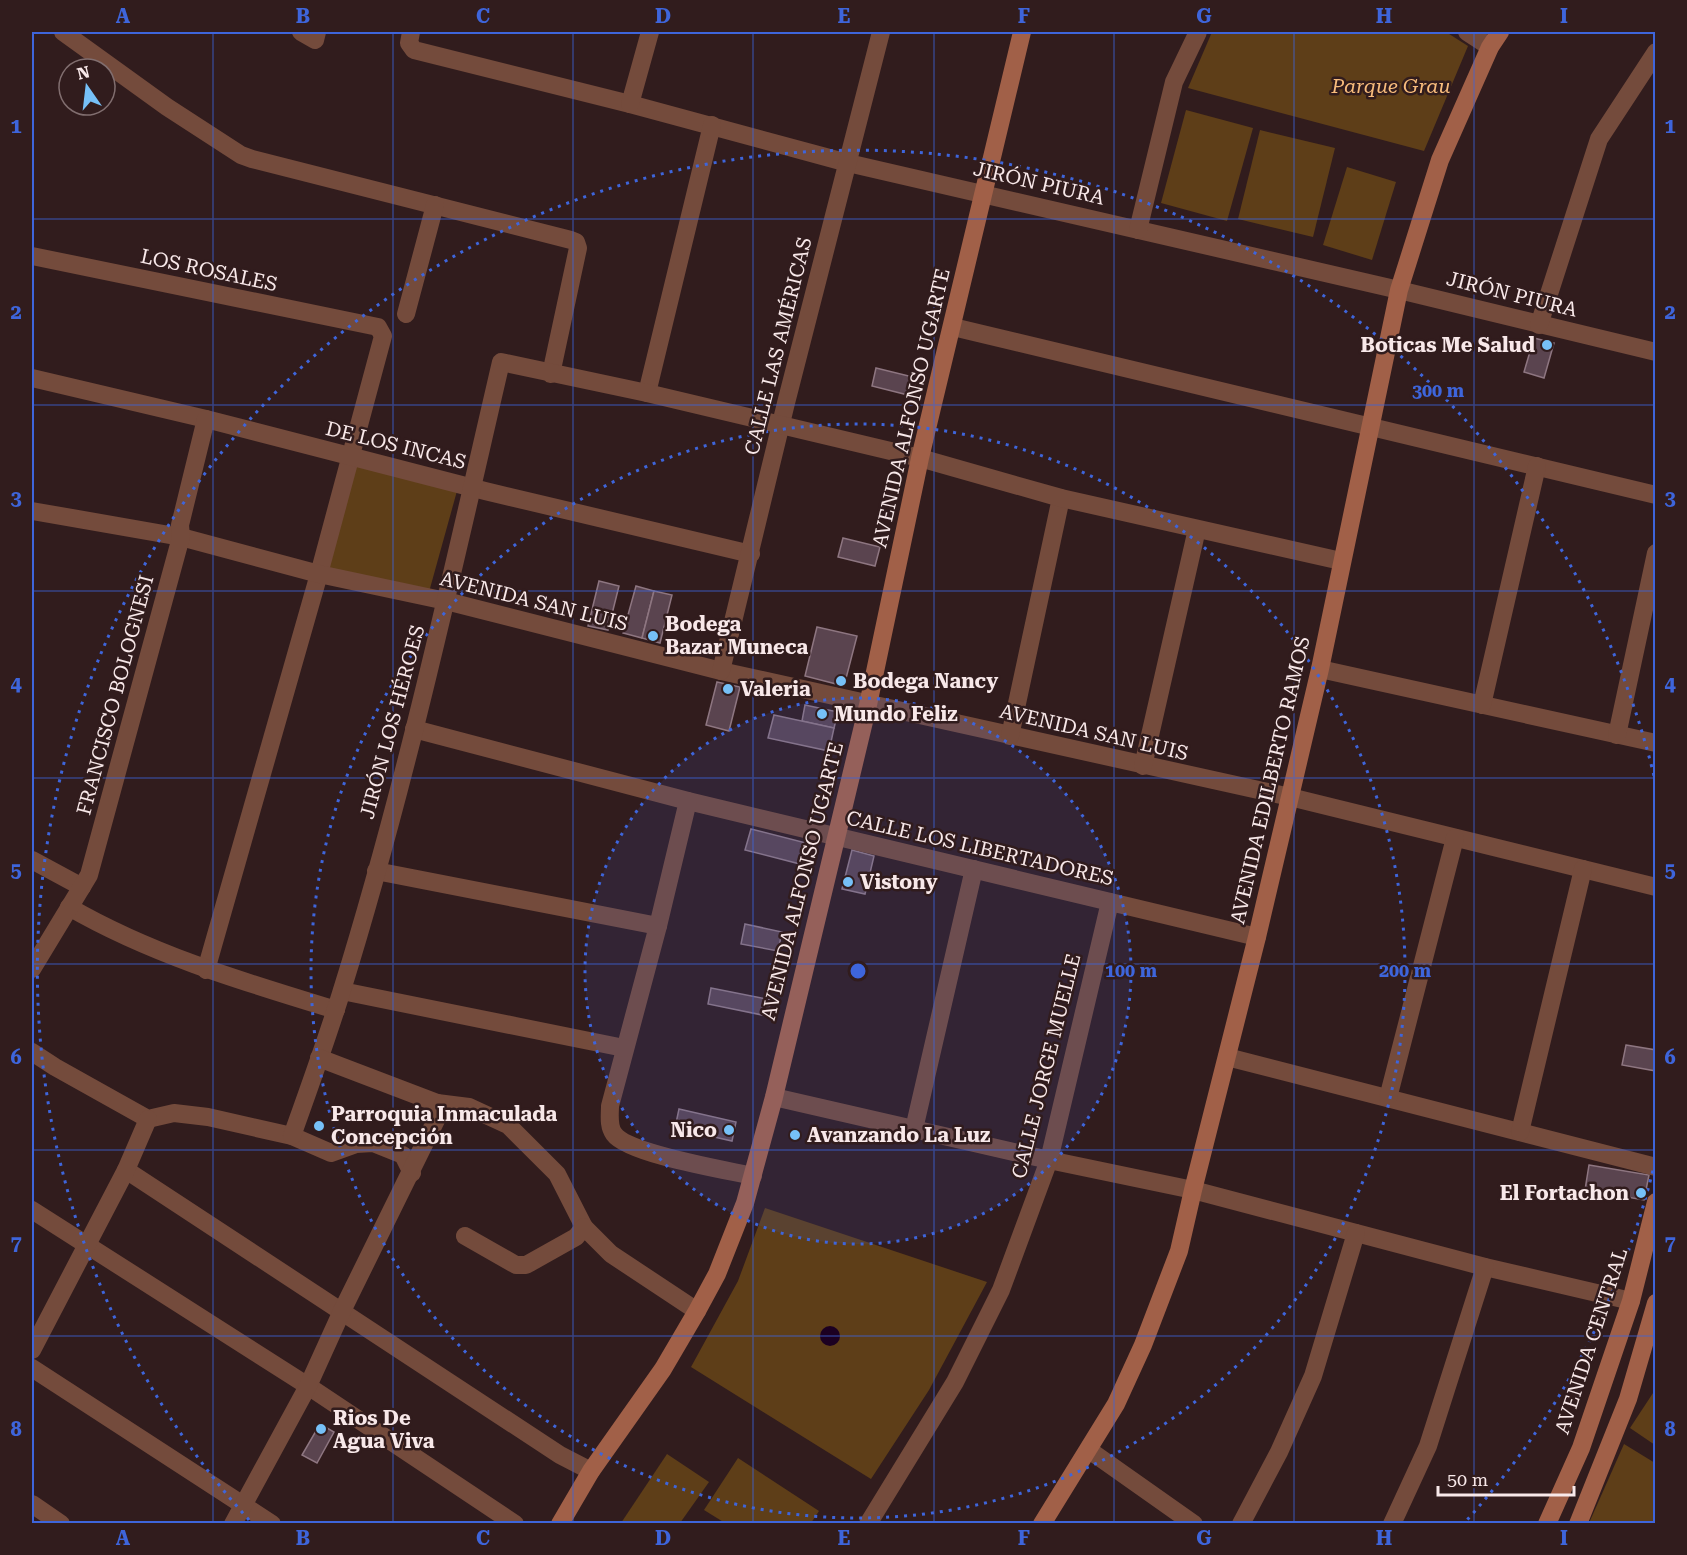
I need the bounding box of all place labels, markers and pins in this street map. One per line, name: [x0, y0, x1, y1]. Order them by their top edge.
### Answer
place label: Boticas Me Salud: [1360, 333, 1536, 357]
marker: Boticas Me Salud: [1540, 338, 1554, 352]
place label: Bodega Bazar Muneca: [665, 612, 808, 659]
marker: Bodega Bazar Muneca: [646, 629, 660, 643]
place label: Bodega Nancy: [853, 669, 998, 693]
marker: Bodega Nancy: [834, 674, 848, 688]
place label: Valeria: [740, 677, 811, 701]
marker: Valeria: [721, 682, 735, 696]
place label: Mundo Feliz: [834, 702, 958, 726]
marker: Mundo Feliz: [815, 707, 829, 721]
place label: Vistony: [860, 870, 938, 894]
marker: Vistony: [841, 875, 855, 889]
centre of rings: [848, 961, 868, 981]
place label: Parroquia Inmaculada Concepción: [331, 1102, 558, 1149]
place label: Nico: [671, 1118, 717, 1142]
marker: Parroquia Inmaculada Concepción: [312, 1119, 326, 1133]
marker: Nico: [722, 1123, 736, 1137]
place label: Avanzando La Luz: [807, 1123, 990, 1147]
marker: Avanzando La Luz: [788, 1128, 802, 1142]
place label: El Fortachon: [1500, 1181, 1630, 1205]
marker: El Fortachon: [1634, 1186, 1648, 1200]
place label: Rios De Agua Viva: [333, 1406, 435, 1453]
marker: Rios De Agua Viva: [314, 1422, 328, 1436]

